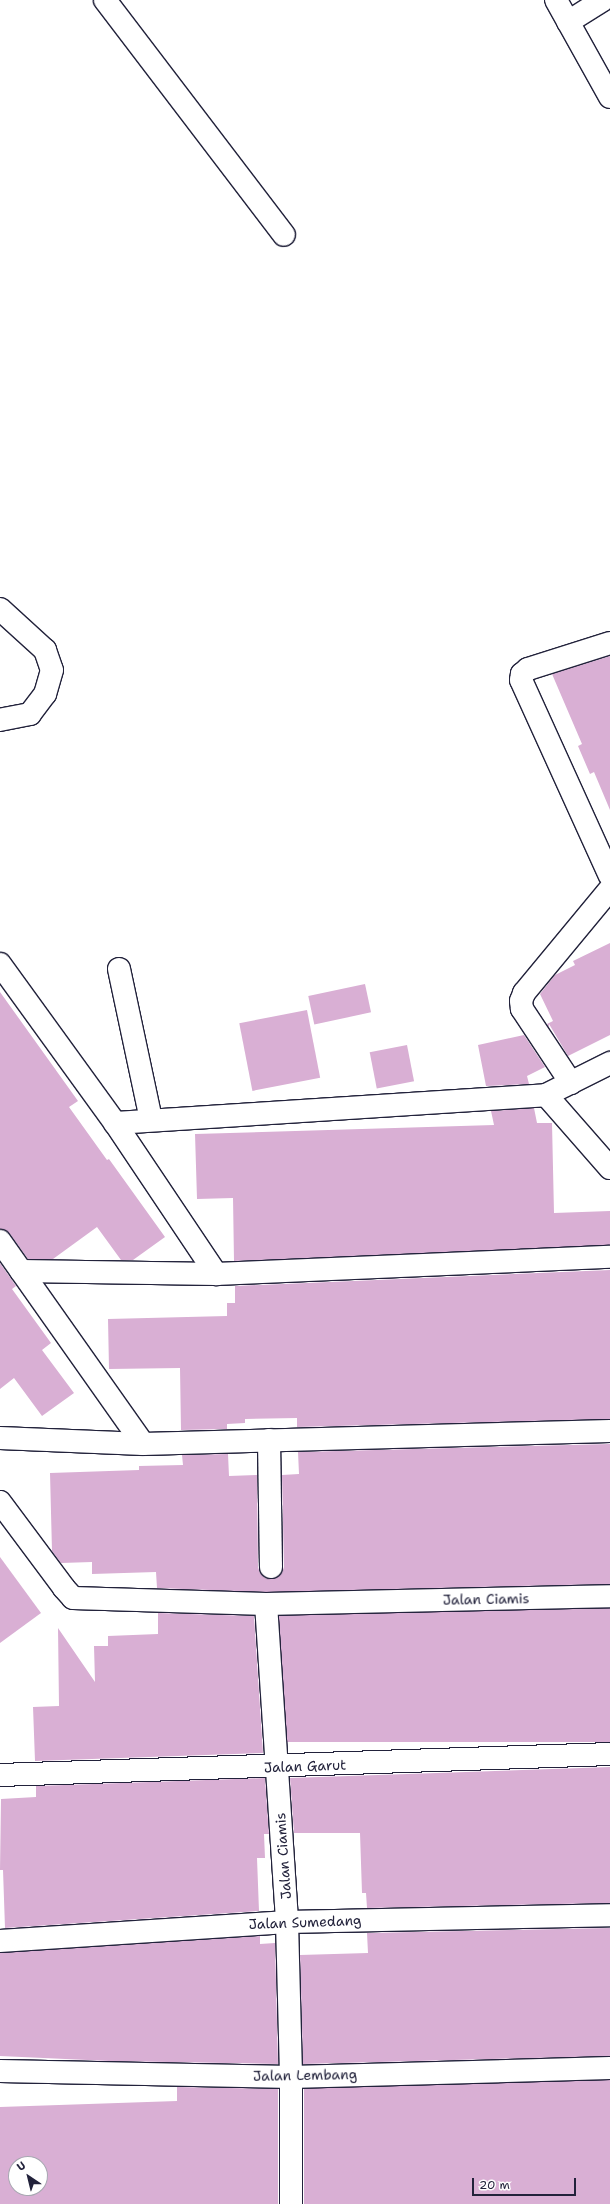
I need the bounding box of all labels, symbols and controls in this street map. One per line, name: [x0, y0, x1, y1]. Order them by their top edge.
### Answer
street label: Jalan Ciamis: [443, 1590, 529, 1608]
street label: Jalan Garut: [263, 1756, 347, 1776]
street label: Jalan Ciamis: [272, 1812, 294, 1900]
street label: Jalan Sumedang: [248, 1912, 362, 1932]
street label: Jalan Lembang: [253, 2066, 357, 2084]
north arrow: [8, 2156, 48, 2196]
text: U: [14, 2158, 29, 2175]
scale bar: [474, 2170, 578, 2196]
text: 20 m: [479, 2177, 510, 2193]

